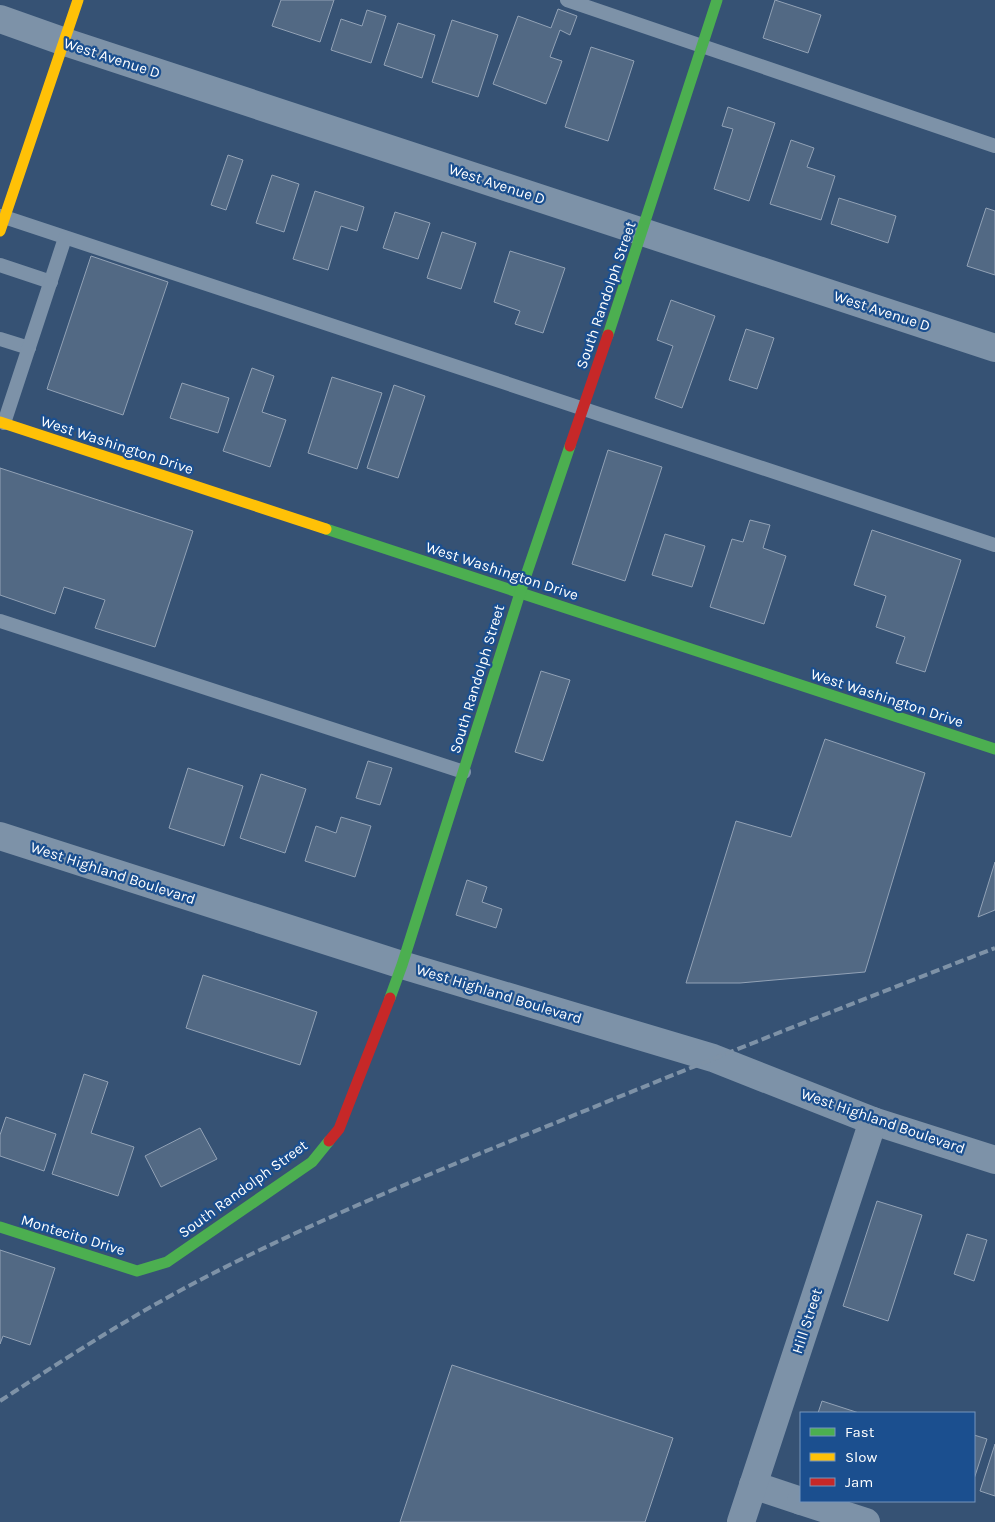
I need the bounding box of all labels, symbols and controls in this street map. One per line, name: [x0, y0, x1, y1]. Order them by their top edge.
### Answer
street label: West Avenue D: [61, 34, 163, 82]
street label: West Avenue D: [446, 160, 548, 208]
street label: South Randolph Street: [572, 218, 640, 371]
street label: West Avenue D: [831, 287, 933, 335]
street label: West Washington Drive: [38, 412, 196, 478]
street label: West Washington Drive: [423, 538, 581, 604]
street label: South Randolph Street: [446, 602, 508, 756]
street label: West Washington Drive: [808, 665, 966, 731]
street label: West Highland Boulevard: [28, 838, 198, 908]
street label: West Highland Boulevard: [414, 960, 584, 1028]
street label: West Highland Boulevard: [799, 1084, 967, 1158]
street label: South Randolph Street: [175, 1136, 311, 1242]
street label: Montecito Drive: [19, 1211, 127, 1259]
street label: Hill Street: [788, 1286, 826, 1356]
legend: [800, 1412, 975, 1502]
text: Fast: [845, 1423, 875, 1441]
text: Slow: [845, 1448, 877, 1466]
text: Jam: [845, 1473, 873, 1491]

